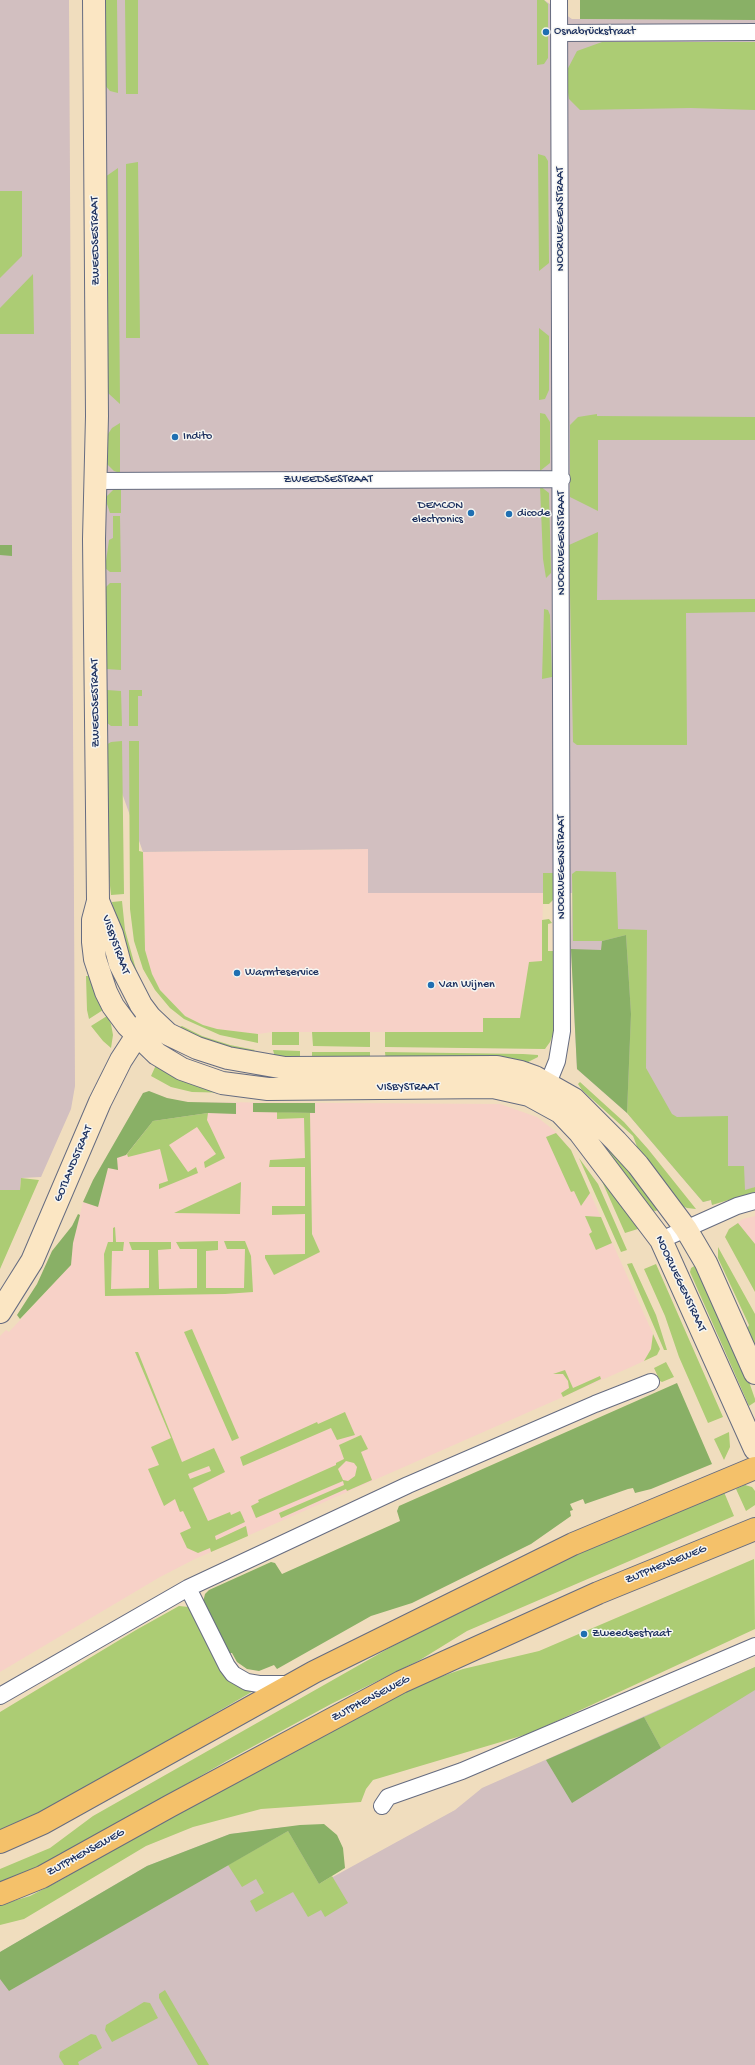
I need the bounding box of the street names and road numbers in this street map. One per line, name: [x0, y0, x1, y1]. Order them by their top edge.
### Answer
street label: NOORWEGENSTRAAT: [554, 167, 568, 271]
street label: ZWEEDSESTRAAT: [88, 196, 104, 286]
street label: ZWEEDSESTRAAT: [283, 473, 373, 487]
street label: NOORWEGENSTRAAT: [555, 491, 569, 595]
street label: ZWEEDSESTRAAT: [88, 658, 104, 748]
street label: NOORWEGENSTRAAT: [555, 815, 569, 919]
street label: VISBYSTRAAT: [98, 913, 132, 977]
street label: VISBYSTRAAT: [377, 1081, 439, 1095]
street label: GOTLANDSTRAAT: [51, 1124, 97, 1204]
street label: NOORWEGENSTRAAT: [651, 1234, 709, 1334]
street label: ZUTPHENSEWEG: [623, 1542, 709, 1588]
street label: ZUTPHENSEWEG: [329, 1672, 413, 1726]
street label: ZUTPHENSEWEG: [45, 1826, 127, 1880]

